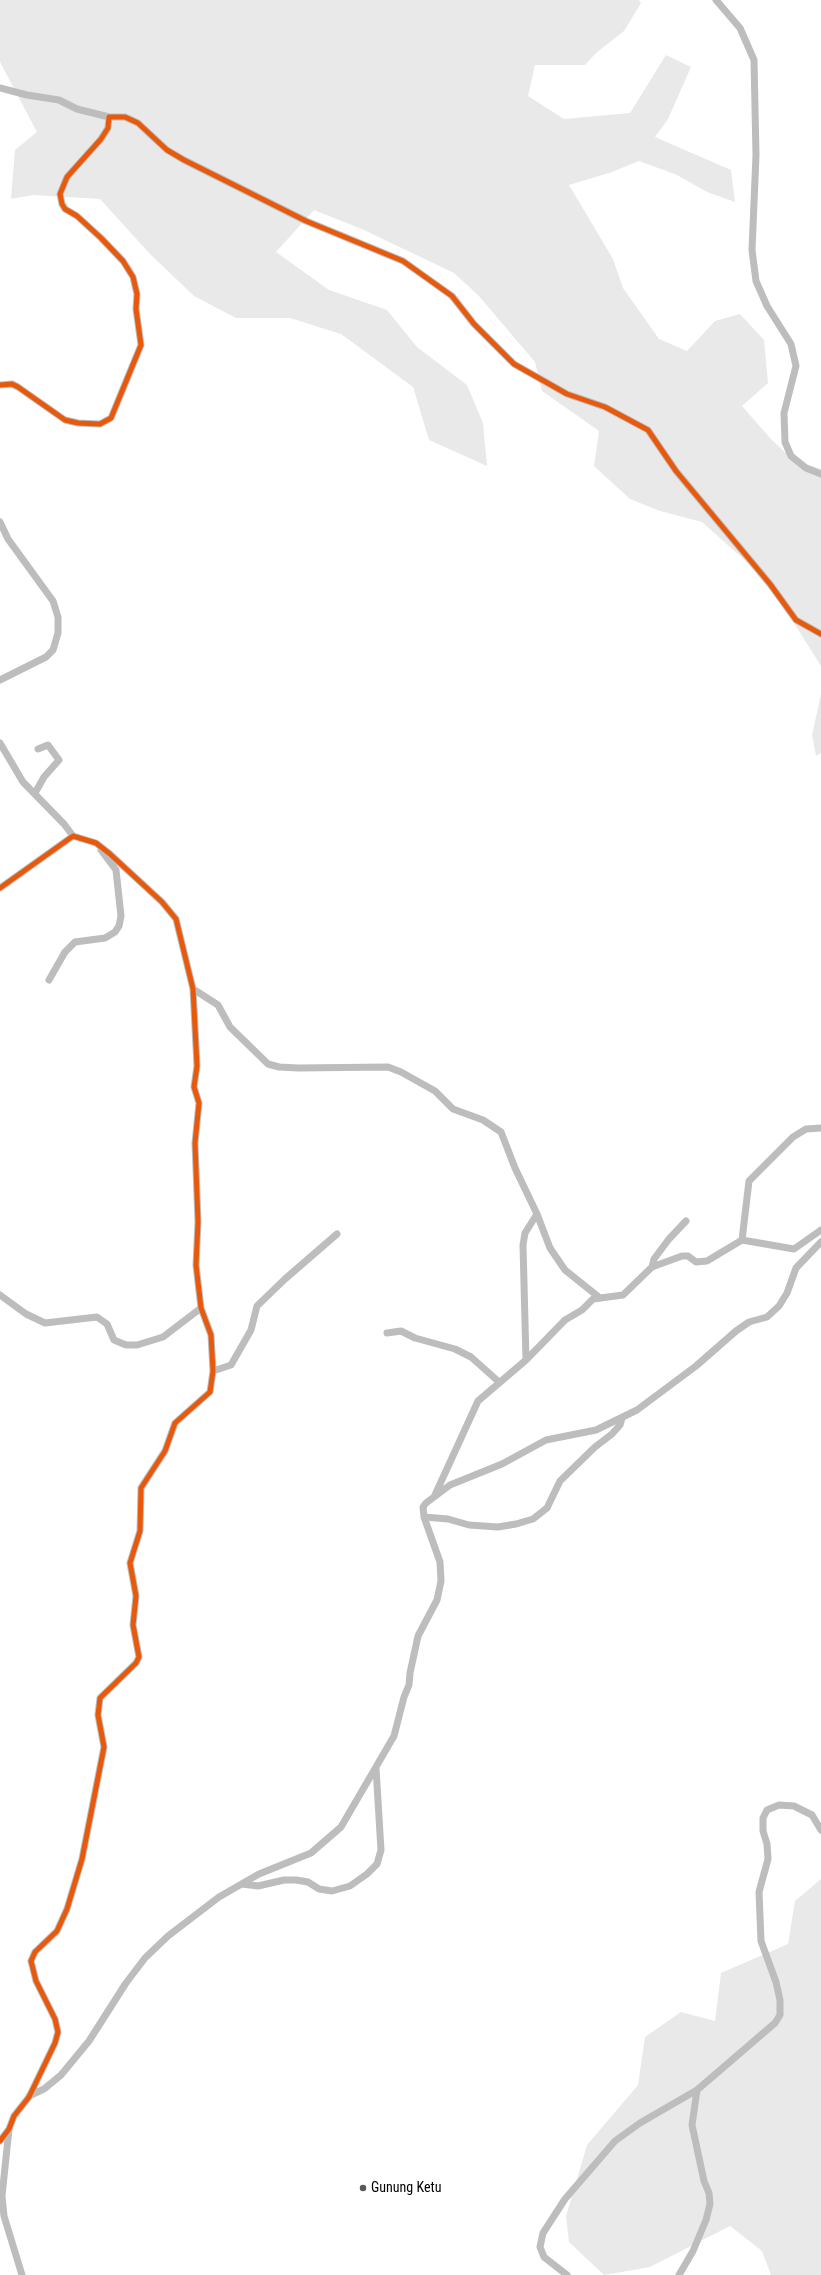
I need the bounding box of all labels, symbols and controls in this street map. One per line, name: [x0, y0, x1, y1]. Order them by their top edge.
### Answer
place label: Gunung Ketu: [371, 2180, 441, 2196]
marker: Gunung Ketu: [358, 2183, 368, 2193]

